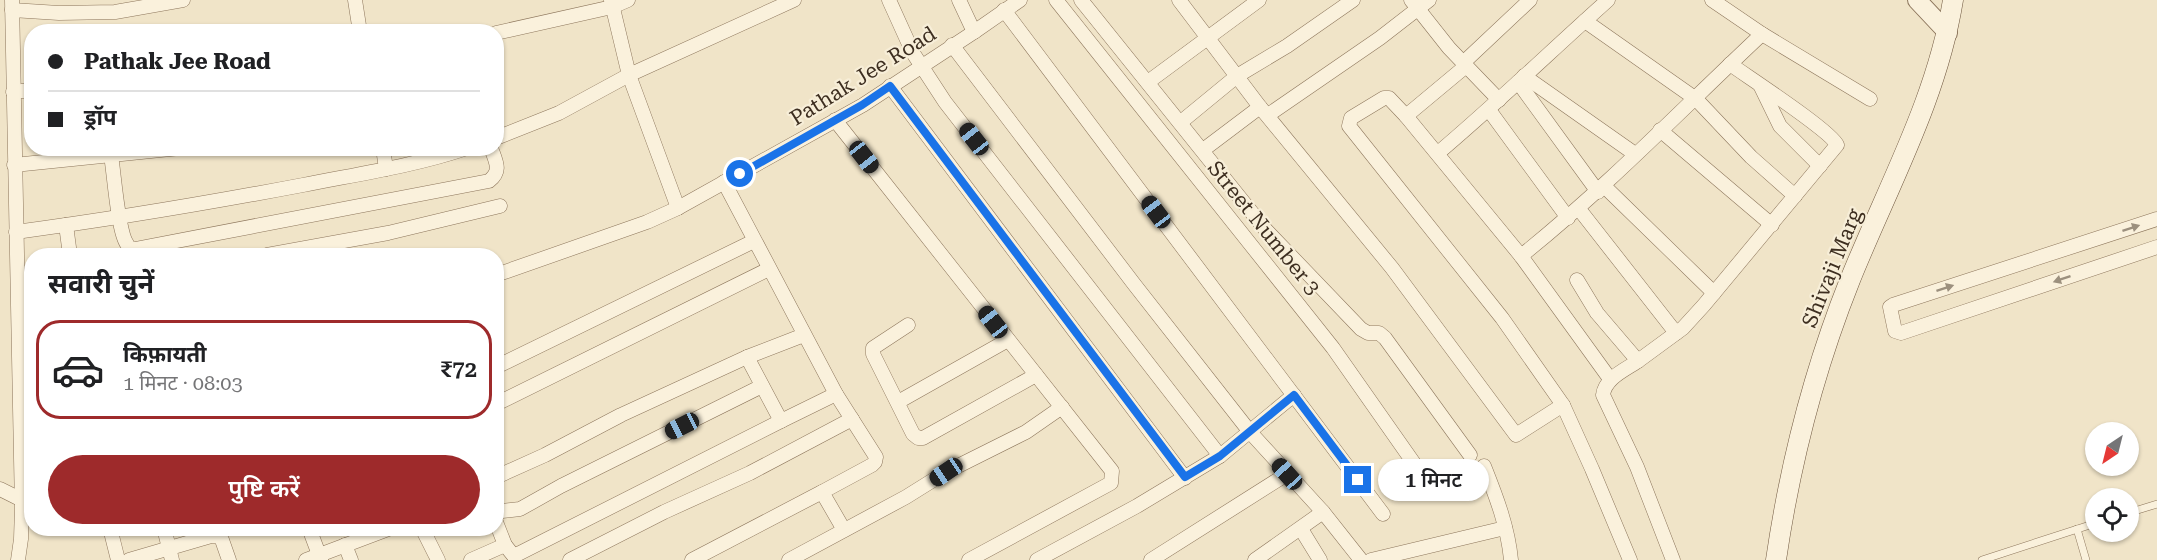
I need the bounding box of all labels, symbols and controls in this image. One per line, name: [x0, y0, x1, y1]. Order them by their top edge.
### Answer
street label: Pathak Jee Road: [786, 21, 941, 130]
text: Pathak Jee Road: [84, 49, 271, 74]
text: ड्रॉप: [84, 105, 117, 130]
car: [956, 119, 992, 159]
car: [846, 137, 882, 177]
street label: Street Number 3: [1203, 156, 1325, 300]
route start: [726, 160, 753, 187]
car: [1138, 192, 1174, 232]
street label: Shivaji Marg: [1797, 205, 1867, 331]
one-way arrow: [2122, 223, 2140, 232]
text: सवारी चुनें: [48, 268, 154, 300]
one-way arrow: [2053, 274, 2071, 284]
one-way arrow: [1936, 283, 1954, 292]
car: [975, 302, 1011, 342]
text: किफ़ायती: [123, 342, 207, 367]
icon: car: [51, 343, 105, 397]
text: ₹72: [440, 357, 477, 382]
text: 1 मिनट · 08:03: [123, 371, 243, 395]
car: [662, 410, 702, 442]
north arrow: [2085, 422, 2139, 476]
map controls: [2085, 422, 2139, 542]
car: [926, 454, 966, 490]
button: पुष्टि करें: [48, 455, 480, 524]
car: [1268, 455, 1306, 493]
callout: 1 मिनट: [1379, 459, 1490, 501]
route end: [1344, 466, 1371, 493]
text: 1 मिनट: [1405, 468, 1462, 492]
button: locate: [2085, 488, 2139, 542]

